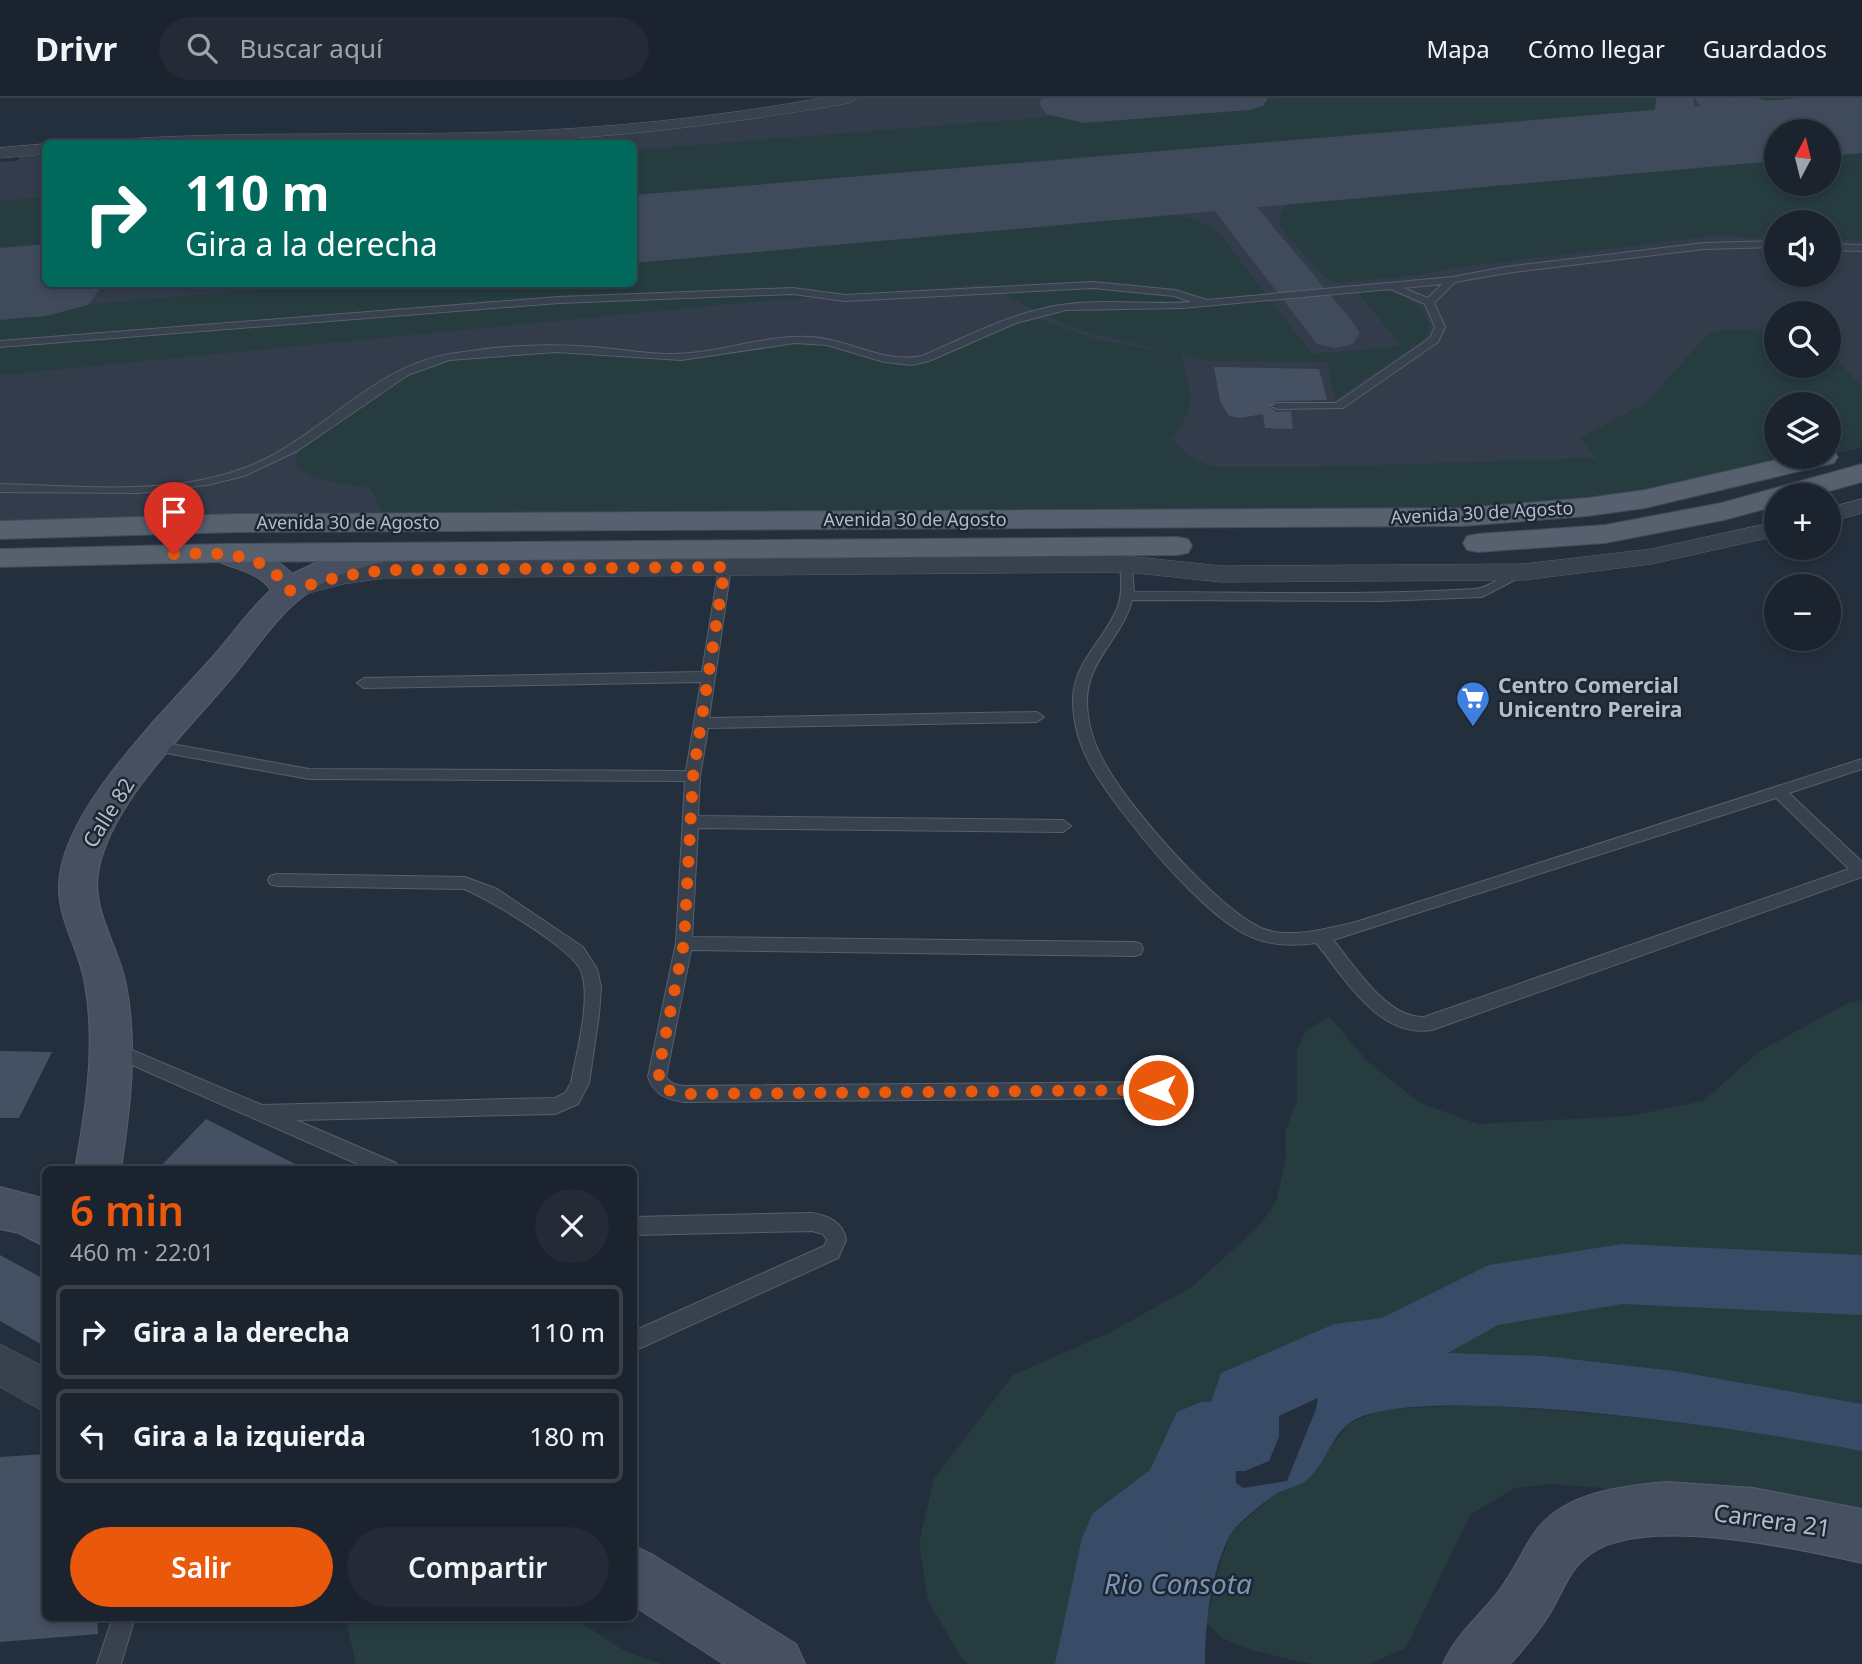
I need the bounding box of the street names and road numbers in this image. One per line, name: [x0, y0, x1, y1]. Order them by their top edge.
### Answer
street label: Avenida 30 de Agosto: [1390, 495, 1574, 529]
street label: Avenida 30 de Agosto: [823, 507, 1007, 531]
street label: Avenida 30 de Agosto: [256, 510, 440, 534]
street label: Calle 82: [76, 772, 140, 853]
street label: Carrera 21: [1711, 1495, 1833, 1544]

